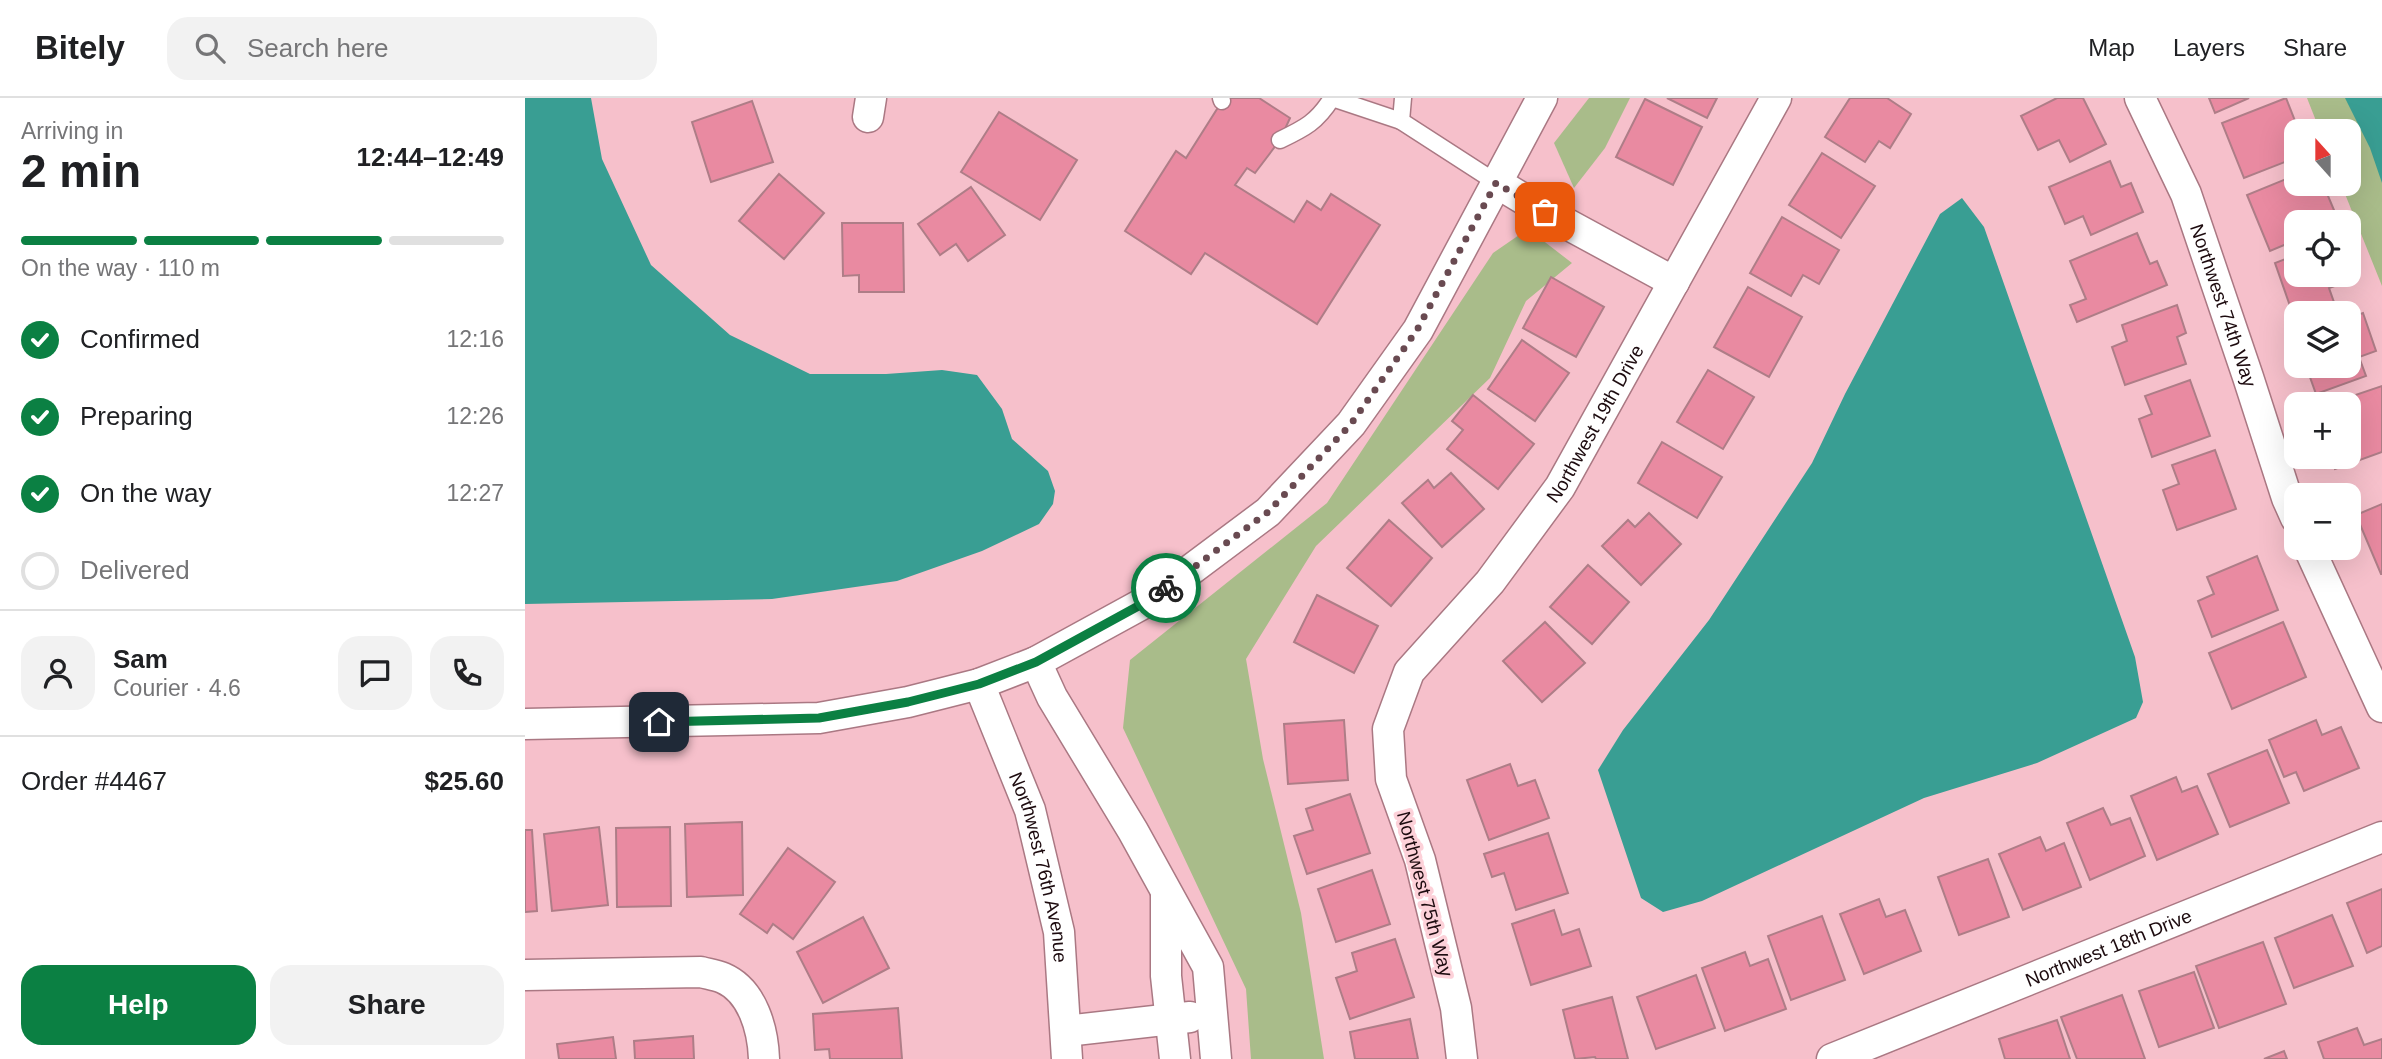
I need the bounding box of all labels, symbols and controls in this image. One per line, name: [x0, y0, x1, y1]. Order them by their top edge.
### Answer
search box: [167, 17, 657, 80]
text: Bitely: [35, 29, 125, 66]
icon: search: [191, 29, 229, 67]
text: Search here: [247, 33, 389, 63]
text: Map: [2088, 34, 2135, 61]
text: Layers: [2173, 34, 2245, 61]
text: Share: [2283, 34, 2347, 61]
text: Arriving in: [21, 118, 123, 144]
north arrow: [2284, 119, 2361, 196]
map controls: [2284, 119, 2361, 560]
text: 12:44–12:49: [357, 142, 504, 172]
text: 2 min: [21, 145, 141, 197]
pin: [1515, 182, 1575, 242]
icon: bag: [1526, 193, 1564, 231]
button: locate: [2284, 210, 2361, 287]
street label: Northwest 74th Way: [2186, 221, 2261, 390]
text: On the way · 110 m: [21, 255, 220, 281]
button: layers: [2284, 301, 2361, 378]
icon: check: [21, 321, 59, 359]
text: Confirmed: [80, 324, 200, 354]
text: 12:16: [446, 326, 504, 352]
street label: Northwest 19th Drive: [1542, 341, 1647, 506]
button: +: [2284, 392, 2361, 469]
icon: check: [21, 398, 59, 436]
text: Preparing: [80, 401, 193, 431]
text: 12:26: [446, 403, 504, 429]
icon: check: [21, 475, 59, 513]
text: On the way: [80, 478, 212, 508]
text: 12:27: [446, 480, 504, 506]
button: −: [2284, 483, 2361, 560]
courier: [1131, 553, 1201, 623]
text: Delivered: [80, 555, 190, 585]
icon: bike: [1147, 569, 1185, 607]
button: person: [21, 636, 95, 710]
button: chat: [338, 636, 412, 710]
button: phone: [430, 636, 504, 710]
text: Sam: [113, 644, 168, 674]
text: Courier · 4.6: [113, 675, 241, 701]
pin: [629, 692, 689, 752]
icon: home: [640, 703, 678, 741]
text: Order #4467: [21, 766, 167, 796]
text: $25.60: [424, 766, 504, 796]
street label: Northwest 76th Avenue: [1005, 769, 1071, 963]
street label: Northwest 75th Way: [1393, 809, 1457, 979]
street label: Northwest 18th Drive: [2022, 904, 2195, 990]
button: Help: [21, 965, 256, 1045]
button: Share: [270, 965, 504, 1045]

